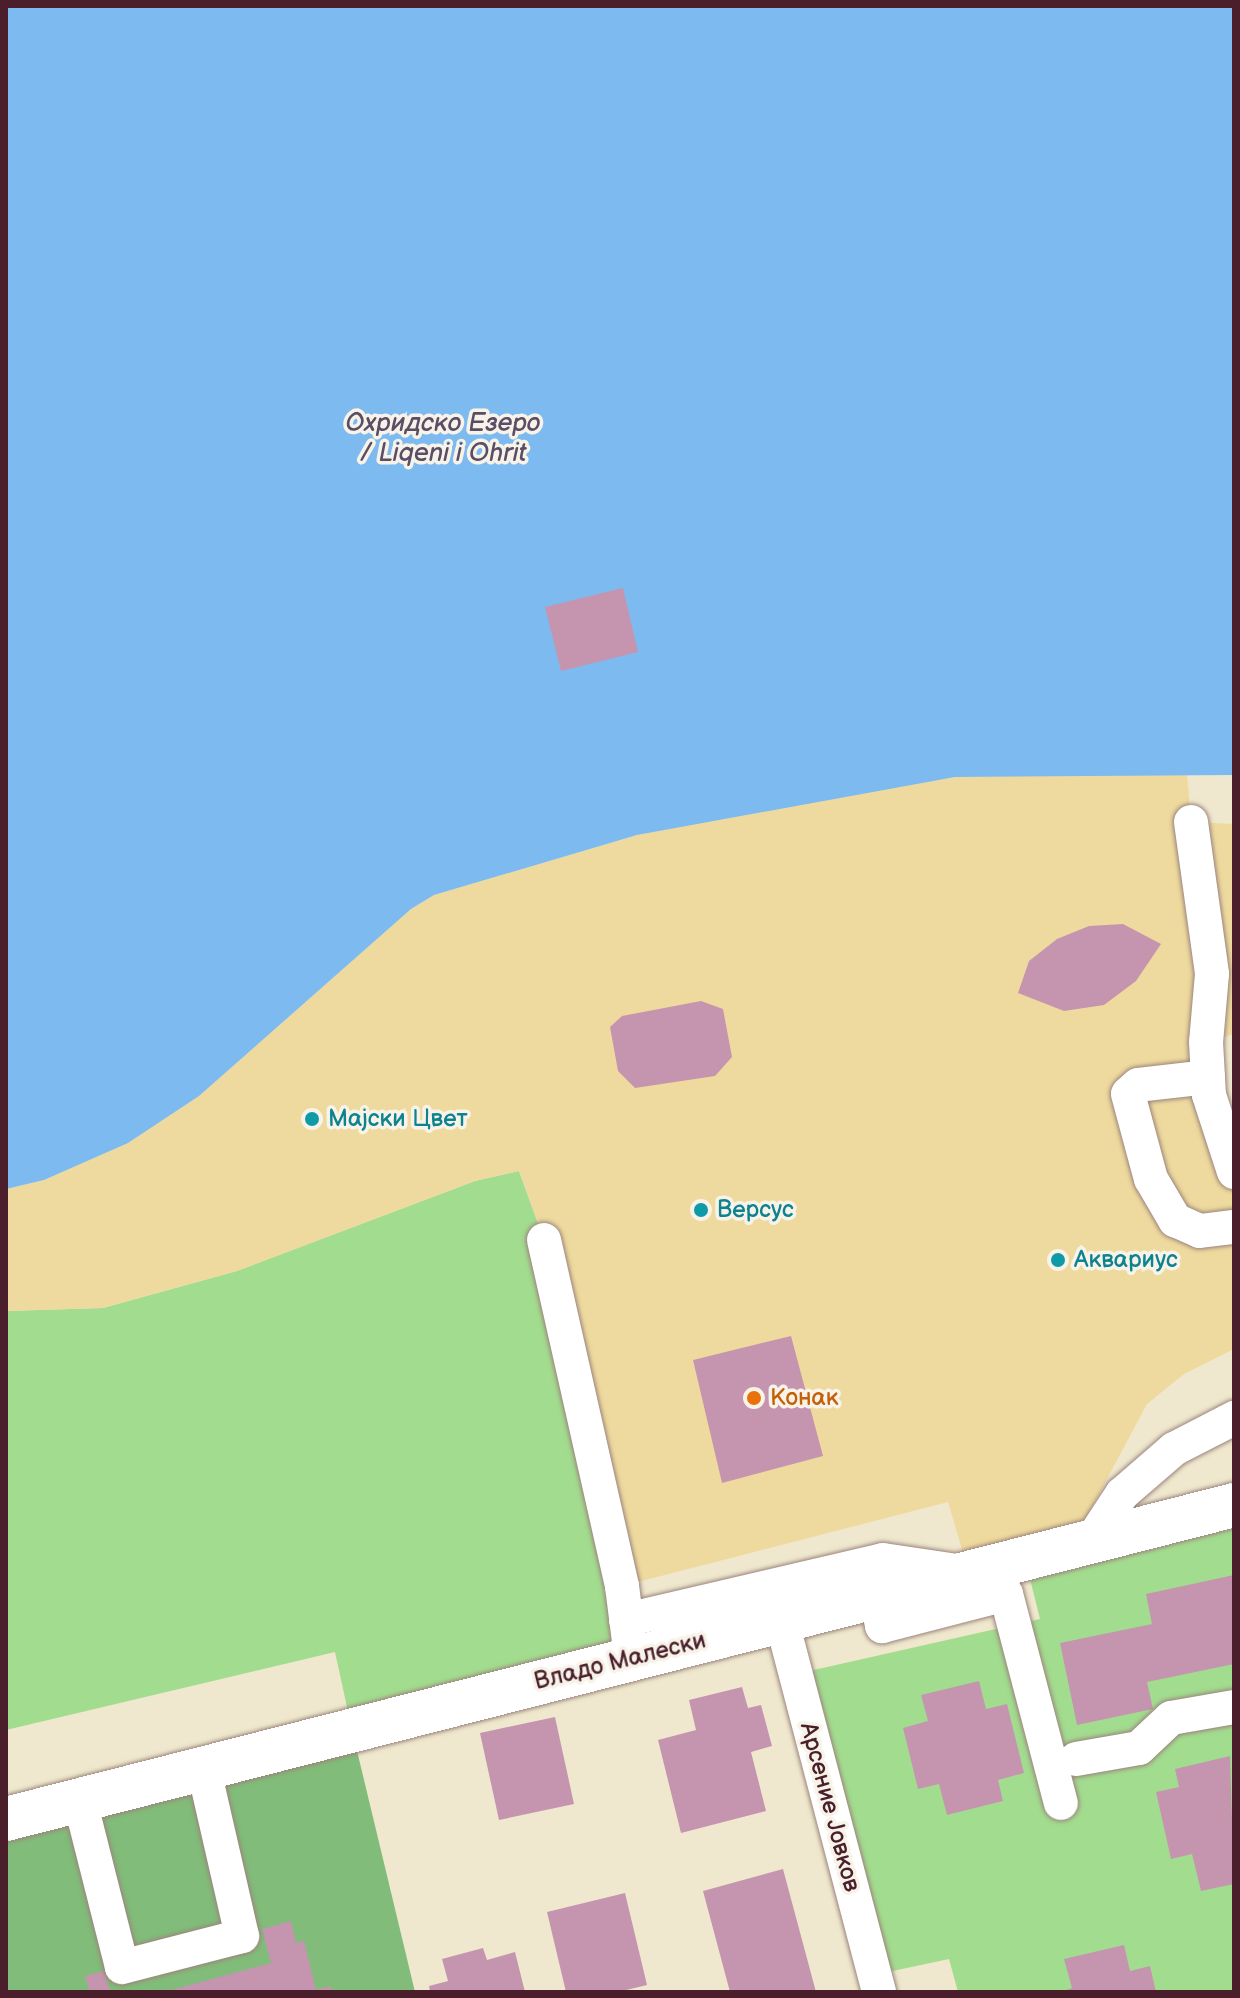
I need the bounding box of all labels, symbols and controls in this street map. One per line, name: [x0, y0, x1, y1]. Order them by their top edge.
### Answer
water label: Охридско Езеро / Liqeni i Ohrit: [346, 408, 540, 470]
place label: Мајски Цвет: [328, 1105, 468, 1133]
marker: Мајски Цвет: [303, 1110, 321, 1128]
place label: Версус: [717, 1196, 794, 1224]
marker: Версус: [692, 1201, 710, 1219]
place label: Аквариус: [1074, 1246, 1178, 1274]
marker: Аквариус: [1049, 1251, 1067, 1269]
place label: Конак: [770, 1384, 839, 1412]
marker: Конак: [745, 1389, 763, 1407]
street label: Владо Малески: [531, 1626, 709, 1696]
street label: Арсение Јовков: [794, 1719, 866, 1895]

